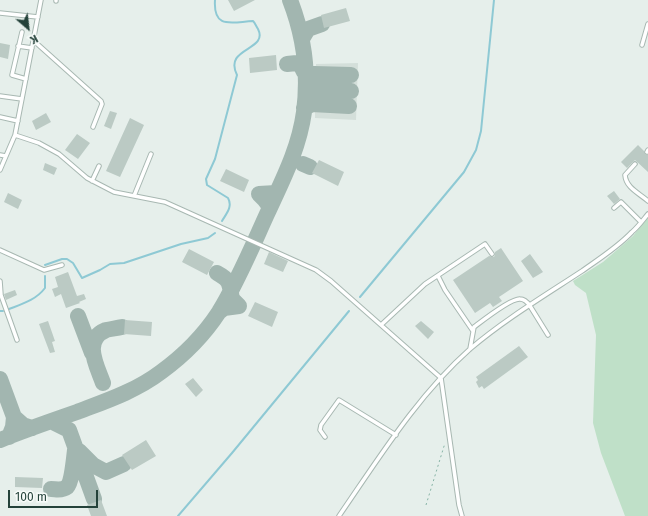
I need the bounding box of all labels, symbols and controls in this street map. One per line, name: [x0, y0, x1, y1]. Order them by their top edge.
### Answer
north arrow: [8, 8, 48, 48]
text: K: [28, 32, 40, 46]
scale bar: [10, 482, 100, 508]
text: 100 m: [15, 490, 47, 504]

